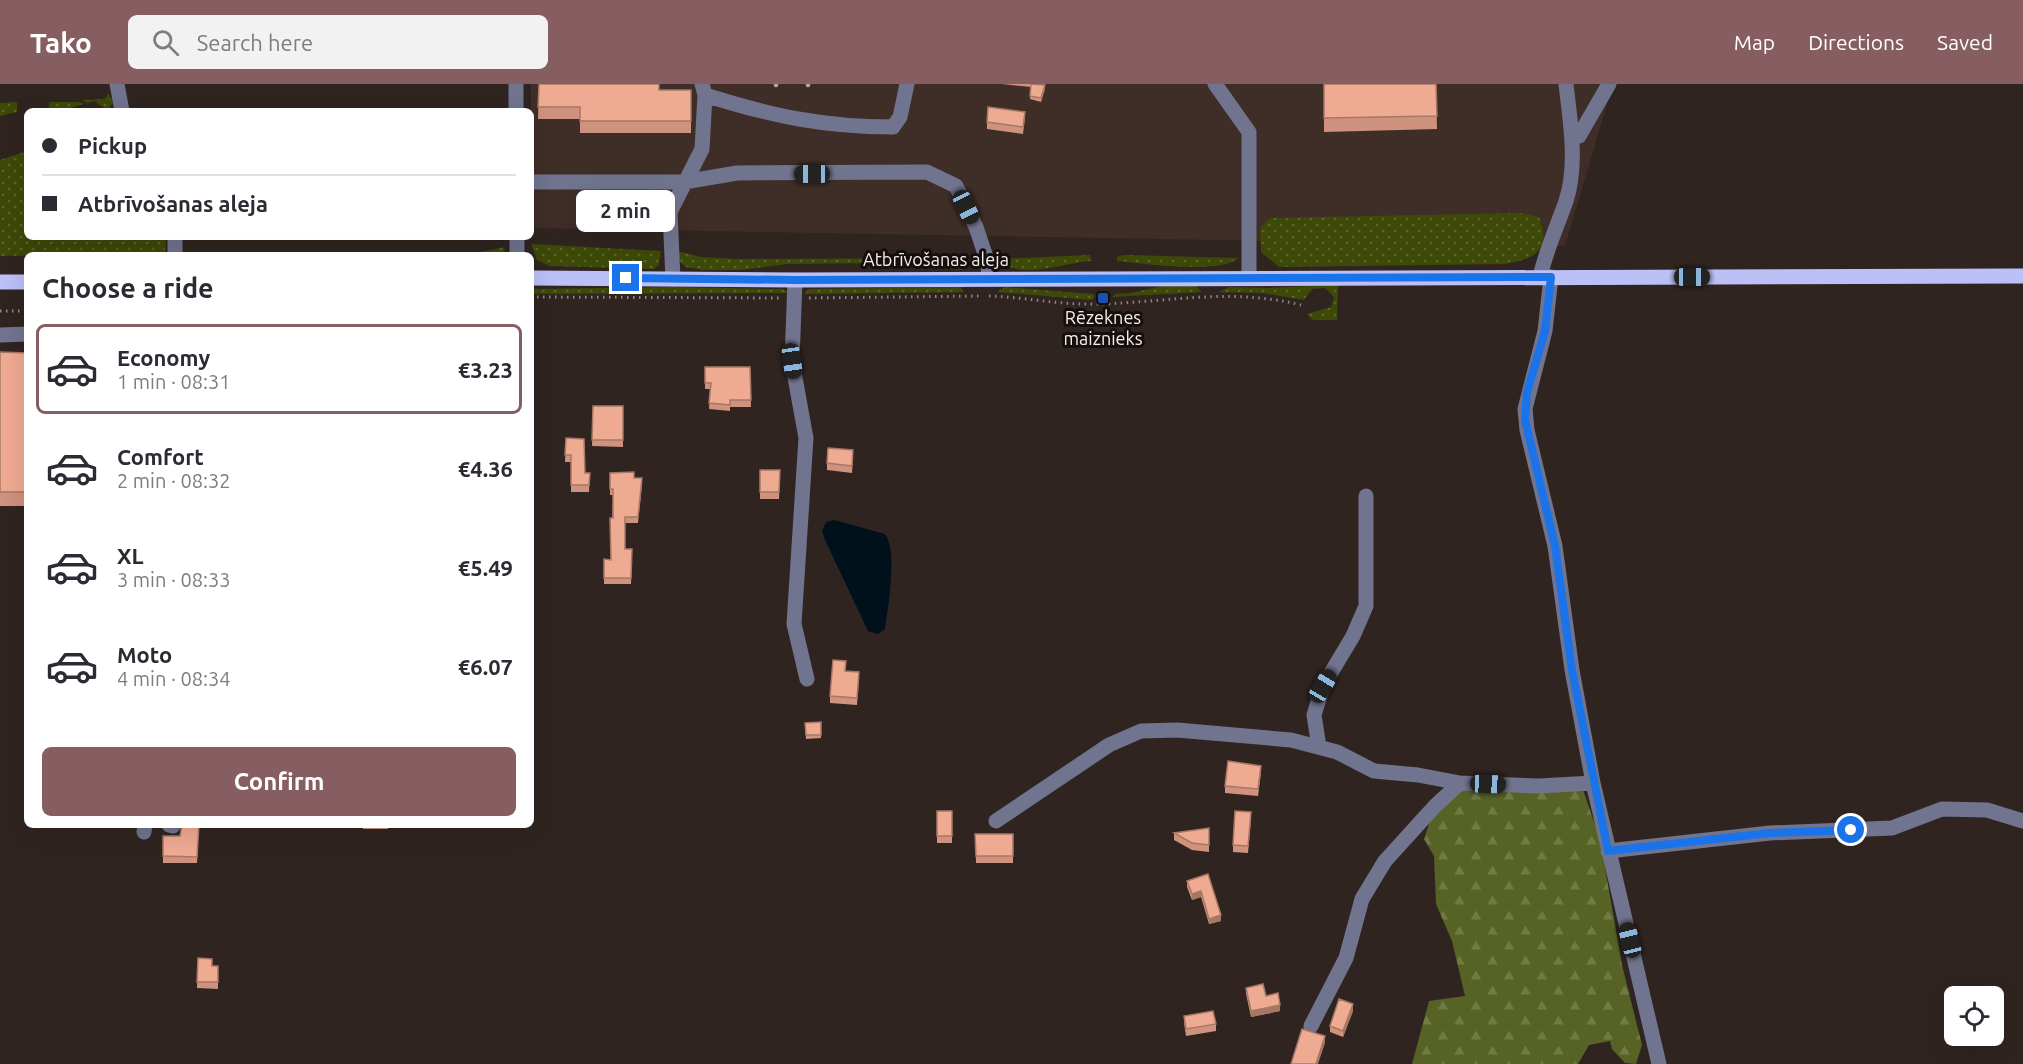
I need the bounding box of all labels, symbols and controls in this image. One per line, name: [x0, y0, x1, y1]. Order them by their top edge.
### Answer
search box: [128, 15, 548, 69]
icon: search: [149, 26, 182, 59]
text: Tako: [30, 27, 92, 58]
text: Search here: [197, 30, 313, 55]
text: Map: [1734, 30, 1775, 54]
text: Directions: [1808, 30, 1904, 54]
text: Saved: [1937, 30, 1993, 54]
text: Pickup: [78, 133, 147, 158]
car: [794, 165, 830, 183]
car: [950, 187, 982, 227]
text: Atbrīvošanas aleja: [78, 191, 268, 216]
callout: 2 min: [576, 191, 676, 233]
text: 2 min: [600, 199, 651, 222]
street label: Atbrīvošanas aleja: [863, 249, 1009, 269]
route end: [612, 264, 639, 291]
car: [1674, 268, 1710, 286]
text: Choose a ride: [42, 273, 214, 303]
marker: Rēzeknes maiznieks: [1096, 291, 1110, 305]
place label: Rēzeknes maiznieks: [1064, 307, 1143, 348]
icon: car: [45, 342, 99, 396]
car: [781, 342, 803, 380]
text: Economy: [117, 345, 210, 370]
text: €3.23: [458, 357, 513, 382]
text: 1 min · 08:31: [117, 370, 231, 393]
icon: car: [45, 441, 99, 495]
text: Comfort: [117, 444, 204, 469]
text: €4.36: [458, 456, 513, 481]
text: 2 min · 08:32: [117, 469, 231, 492]
icon: car: [45, 540, 99, 594]
text: XL: [117, 543, 144, 568]
text: €5.49: [458, 555, 513, 580]
text: 3 min · 08:33: [117, 568, 231, 591]
icon: car: [45, 639, 99, 693]
text: Moto: [117, 642, 172, 667]
text: €6.07: [458, 654, 513, 679]
car: [1306, 666, 1340, 706]
text: 4 min · 08:34: [117, 667, 231, 690]
button: Confirm: [42, 747, 516, 816]
car: [1470, 774, 1506, 794]
route start: [1837, 816, 1864, 843]
car: [1617, 920, 1643, 960]
map controls: [1944, 986, 2004, 1046]
button: locate: [1944, 986, 2004, 1046]

